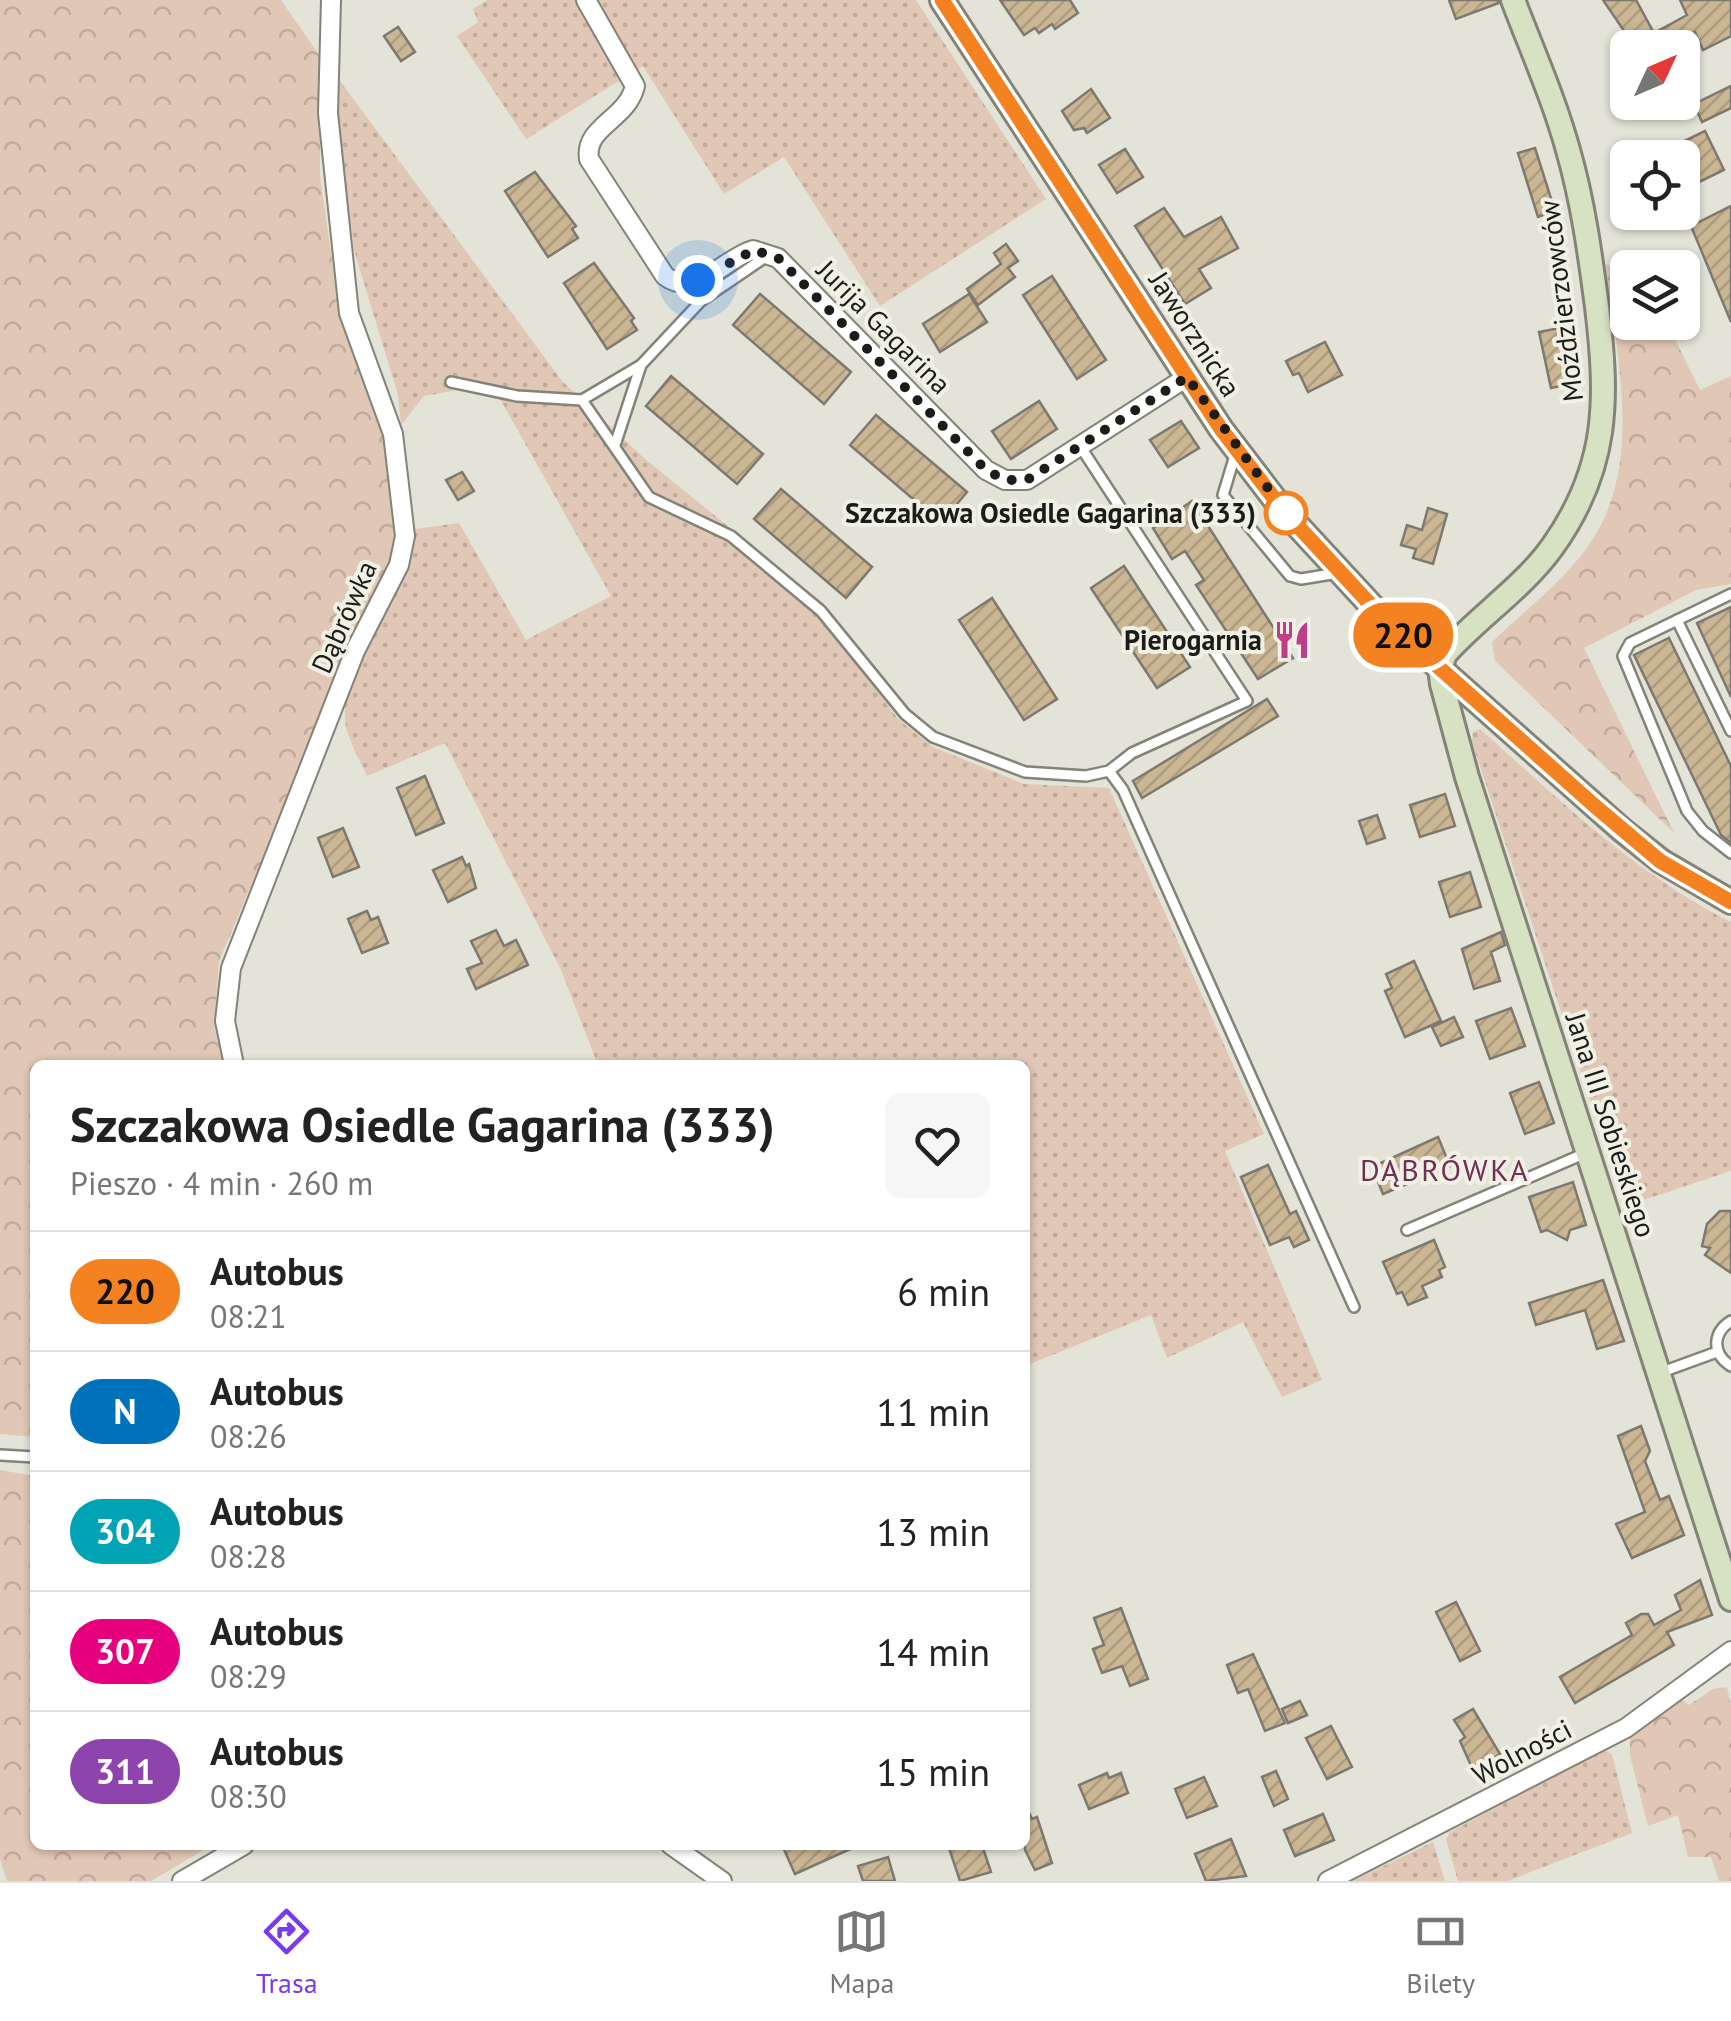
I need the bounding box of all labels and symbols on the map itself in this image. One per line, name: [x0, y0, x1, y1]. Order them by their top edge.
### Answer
north arrow: [1610, 30, 1700, 120]
street label: Moździerzowców: [1530, 198, 1591, 404]
street label: Jurija Gagarina: [809, 251, 959, 402]
your location: [673, 255, 723, 305]
street label: Jaworznicka: [1141, 263, 1250, 403]
marker: Szczakowa Osiedle Gagarina (333): [1265, 492, 1307, 534]
place label: Szczakowa Osiedle Gagarina (333): [845, 494, 1256, 531]
street label: Dąbrówka: [302, 555, 385, 679]
line badge: 220: [1346, 602, 1460, 668]
restaurant icon: Pierogarnia: [1271, 619, 1313, 661]
place label: Pierogarnia: [1124, 621, 1262, 658]
street label: Jana III Sobieskiego: [1557, 1007, 1665, 1242]
district label: DĄBRÓWKA: [1360, 1150, 1530, 1189]
street label: Wolności: [1466, 1710, 1578, 1793]

